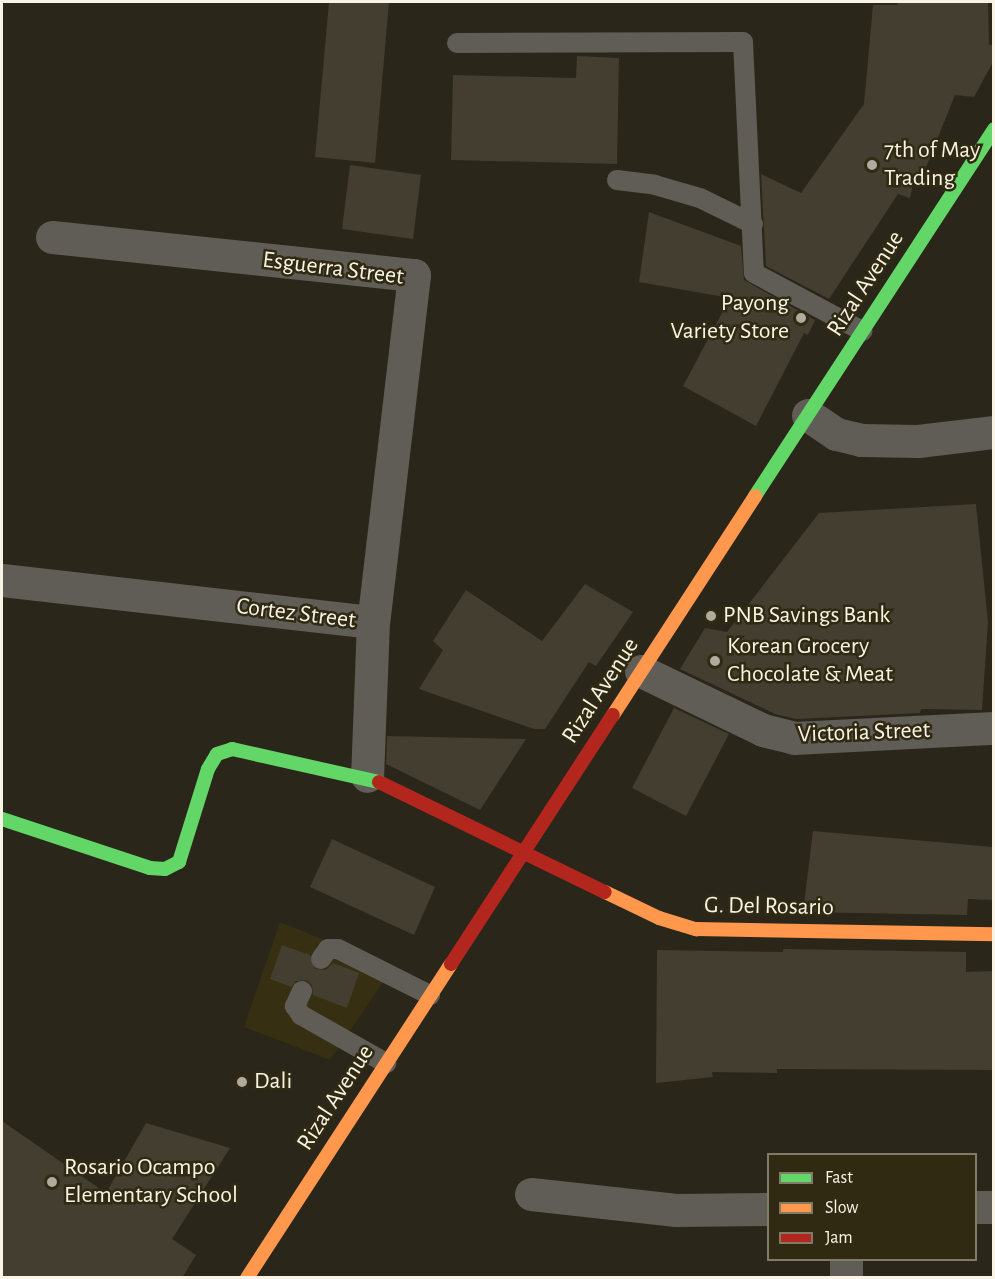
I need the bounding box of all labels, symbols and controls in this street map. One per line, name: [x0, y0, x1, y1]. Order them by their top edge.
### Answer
place label: 7th of May Trading: [884, 137, 980, 193]
marker: 7th of May Trading: [865, 158, 879, 172]
street label: Rizal Avenue: [821, 226, 911, 342]
street label: Esguerra Street: [261, 246, 405, 292]
place label: Payong Variety Store: [670, 290, 789, 346]
marker: Payong Variety Store: [794, 311, 808, 325]
street label: Cortez Street: [235, 592, 357, 636]
place label: PNB Savings Bank: [723, 602, 890, 630]
marker: PNB Savings Bank: [704, 609, 718, 623]
street label: Rizal Avenue: [556, 633, 646, 749]
place label: Korean Grocery Chocolate & Meat: [727, 633, 893, 689]
marker: Korean Grocery Chocolate & Meat: [708, 654, 722, 668]
street label: Victoria Street: [797, 716, 931, 750]
street label: G. Del Rosario: [704, 891, 834, 923]
street label: Rizal Avenue: [291, 1040, 381, 1156]
place label: Dali: [254, 1068, 292, 1096]
marker: Dali: [235, 1075, 249, 1089]
legend: [767, 1153, 977, 1261]
place label: Rosario Ocampo Elementary School: [64, 1154, 238, 1210]
text: Fast: [825, 1169, 853, 1187]
marker: Rosario Ocampo Elementary School: [45, 1175, 59, 1189]
text: Slow: [825, 1199, 858, 1217]
text: Jam: [825, 1229, 853, 1247]

